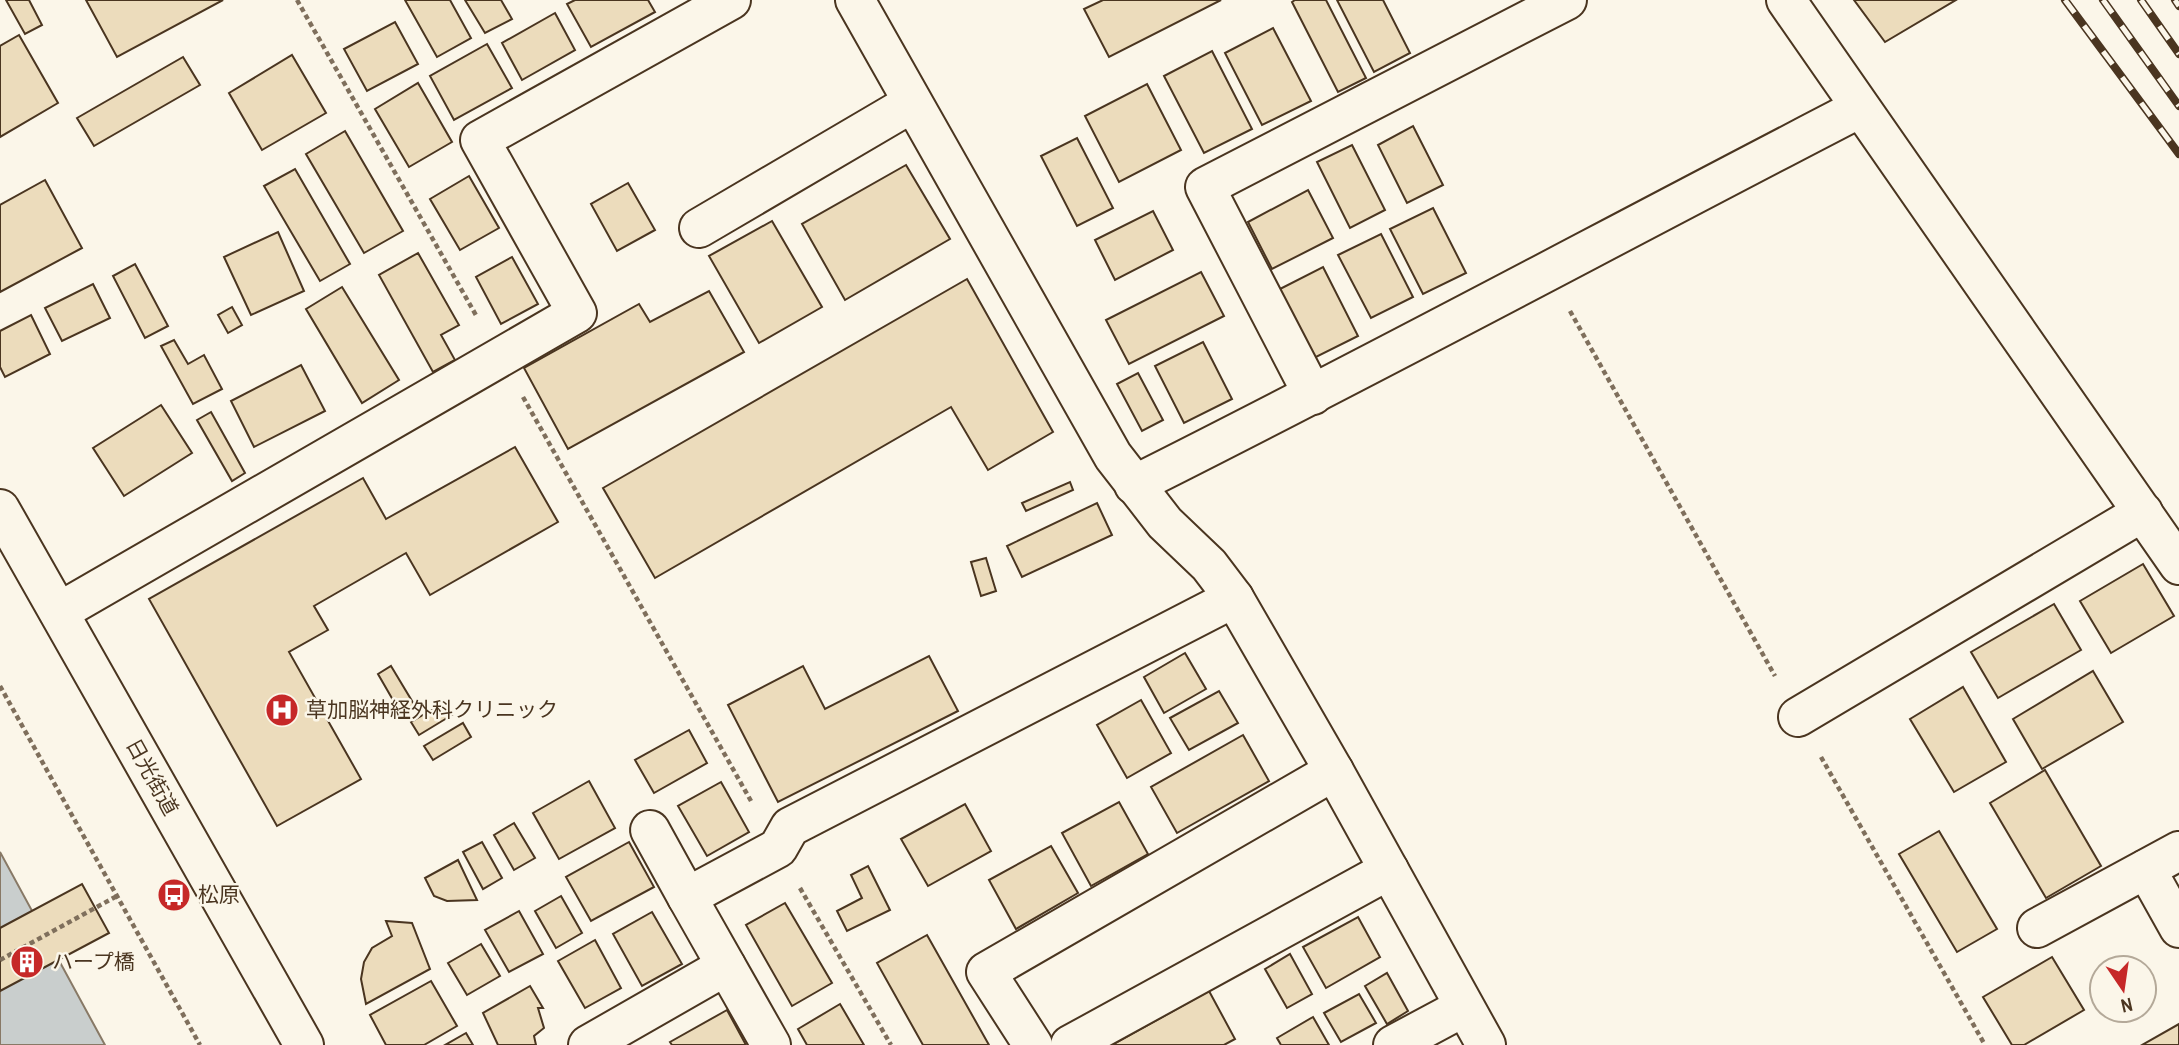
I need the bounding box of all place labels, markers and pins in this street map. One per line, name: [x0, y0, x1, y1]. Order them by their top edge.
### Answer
hospital icon: 草加脳神経外科クリニック: [263, 691, 301, 729]
place label: 草加脳神経外科クリニック: [306, 695, 558, 724]
bus stop icon: 松原: [155, 876, 193, 914]
place label: 松原: [198, 880, 240, 909]
building icon: ハープ橋: [8, 943, 46, 981]
place label: ハープ橋: [52, 947, 135, 976]

